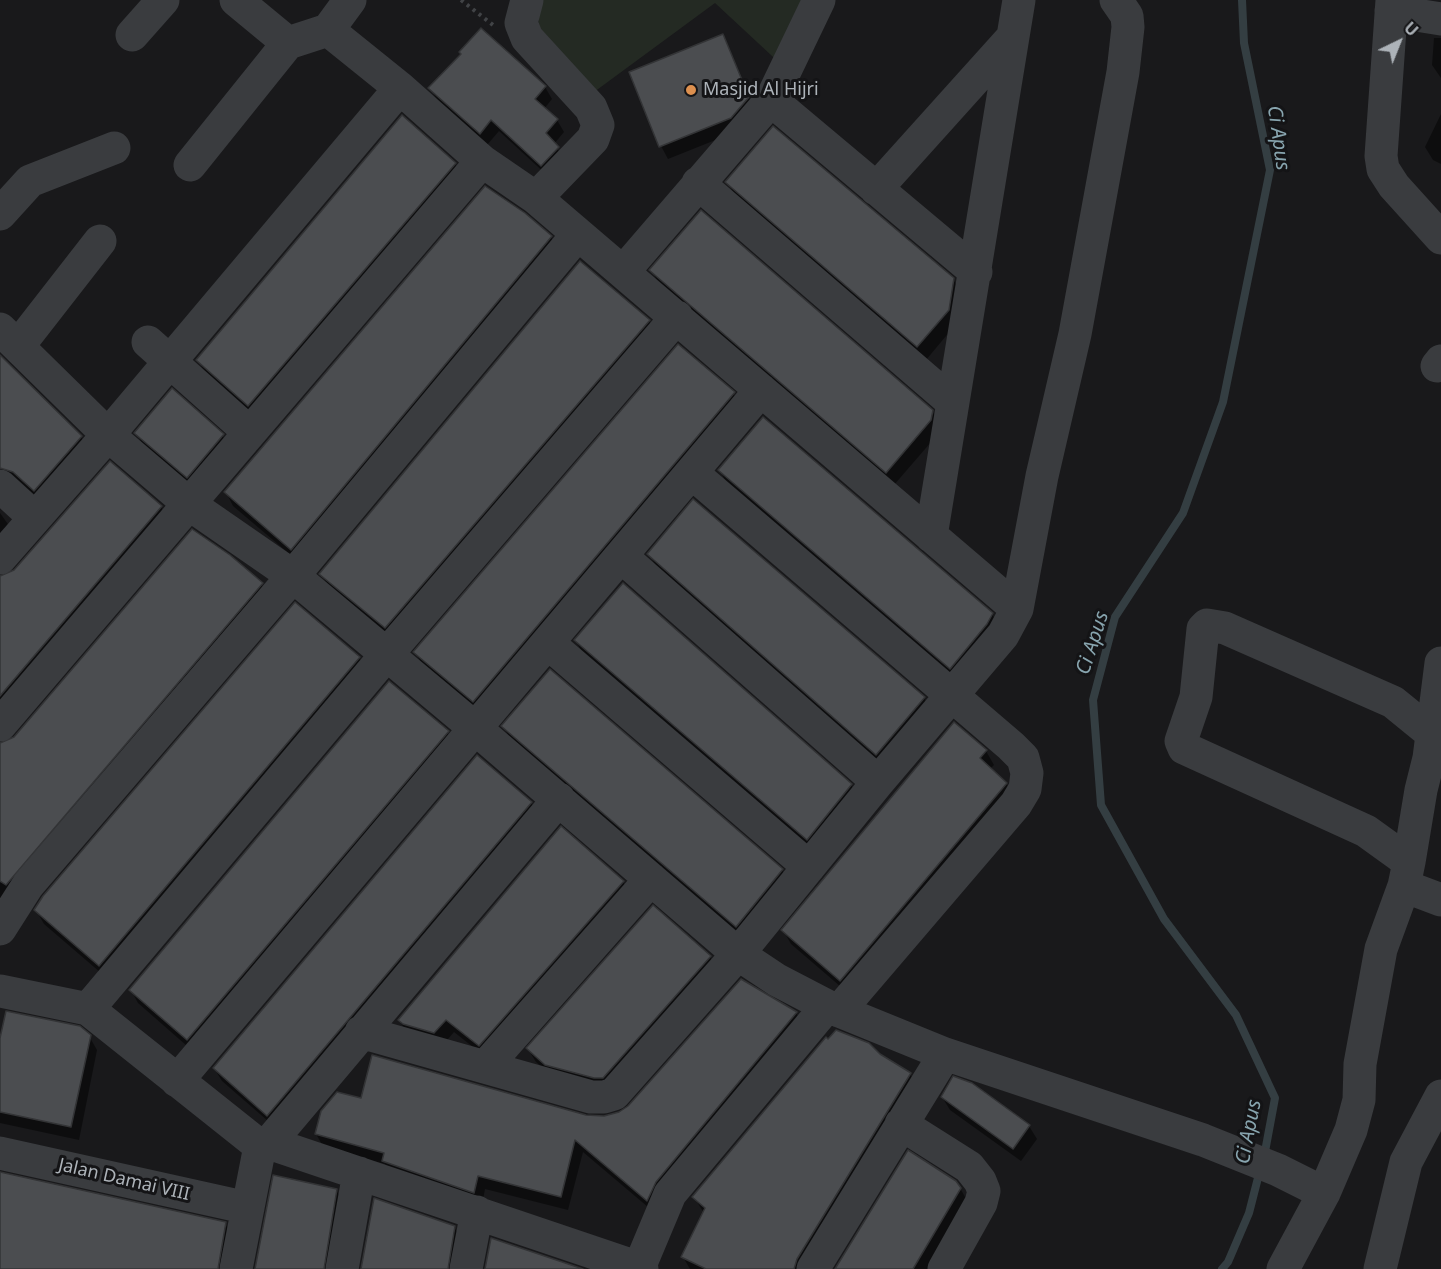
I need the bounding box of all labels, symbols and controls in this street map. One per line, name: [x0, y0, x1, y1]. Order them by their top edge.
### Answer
north arrow: [1369, 12, 1429, 72]
text: U: [1399, 17, 1423, 41]
place label: Masjid Al Hijri: [703, 79, 819, 101]
marker: Masjid Al Hijri: [684, 83, 698, 97]
water label: Ci Apus: [1262, 104, 1294, 172]
water label: Ci Apus: [1072, 608, 1114, 678]
water label: Ci Apus: [1231, 1098, 1267, 1166]
street label: Jalan Damai VIII: [56, 1154, 192, 1206]

